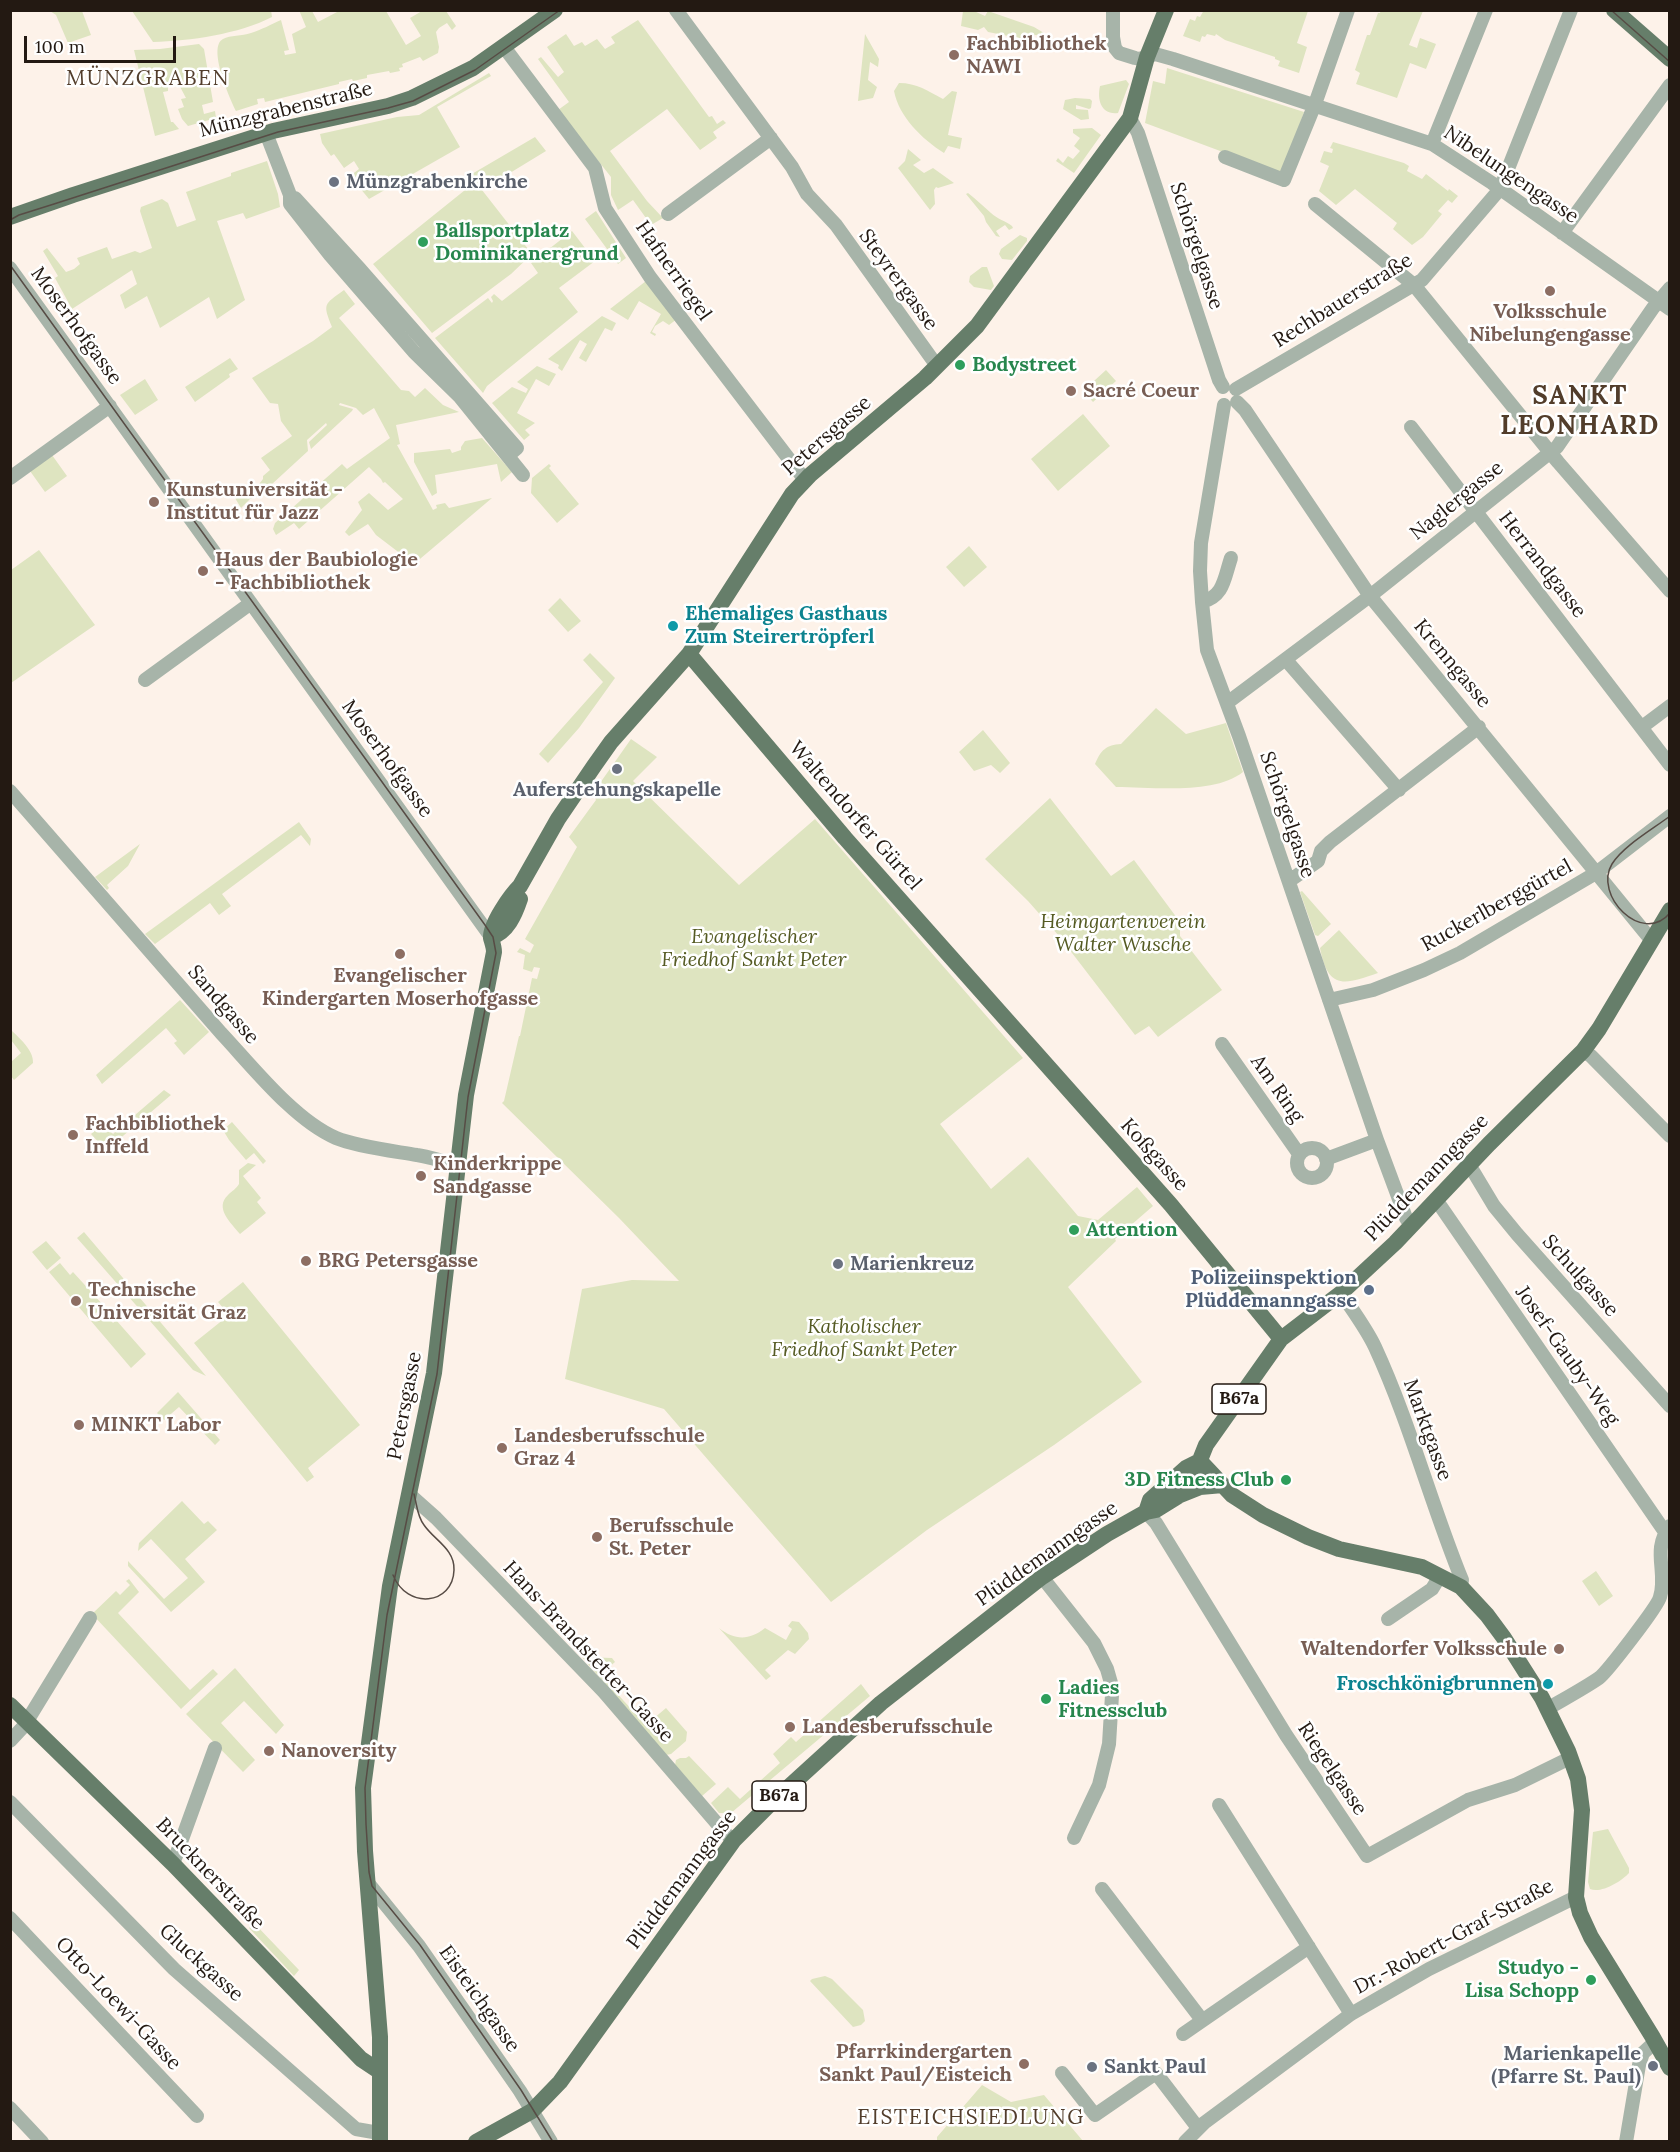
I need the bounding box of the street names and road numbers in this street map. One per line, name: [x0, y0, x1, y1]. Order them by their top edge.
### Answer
street label: Münzgrabenstraße: [197, 77, 375, 143]
street label: Nibelungengasse: [1439, 121, 1583, 229]
street label: Schörgelgasse: [1164, 179, 1228, 313]
street label: Hafnerriegel: [630, 216, 716, 326]
street label: Steyrergasse: [853, 225, 943, 335]
street label: Rechbauerstraße: [1269, 249, 1417, 353]
street label: Moserhofgasse: [25, 262, 127, 390]
street label: Petersgasse: [778, 391, 876, 481]
street label: Naglergasse: [1406, 456, 1508, 546]
street label: Herrandgasse: [1493, 507, 1591, 623]
street label: Krenngasse: [1408, 615, 1496, 713]
street label: Moserhofgasse: [336, 695, 438, 823]
street label: Waltendorfer Gürtel: [784, 737, 926, 895]
street label: Schörgelgasse: [1254, 749, 1320, 881]
street label: Ruckerlberggürtel: [1417, 855, 1577, 957]
street label: Sandgasse: [182, 961, 264, 1049]
street label: Am Ring: [1245, 1051, 1309, 1127]
street label: Plüddemanngasse: [1360, 1109, 1494, 1247]
street label: Koßgasse: [1115, 1114, 1193, 1196]
street label: Schulgasse: [1537, 1230, 1623, 1322]
street label: Josef-Gauby-Weg: [1510, 1282, 1624, 1430]
street label: Petersgasse: [383, 1350, 427, 1462]
street label: Marktgasse: [1398, 1376, 1456, 1484]
road number: B67a: [1212, 1384, 1266, 1414]
street label: Plüddemanngasse: [972, 1496, 1122, 1612]
street label: Hans-Brandstetter-Gasse: [498, 1556, 678, 1748]
street label: Riegelgasse: [1292, 1718, 1372, 1820]
road number: B67a: [752, 1781, 806, 1811]
street label: Plüddemanngasse: [622, 1806, 742, 1954]
street label: Brucknerstraße: [151, 1813, 269, 1935]
street label: Dr.-Robert-Graf-Straße: [1350, 1874, 1558, 2000]
street label: Gluckgasse: [154, 1919, 248, 2007]
street label: Otto-Loewi-Gasse: [50, 1933, 186, 2075]
street label: Eisteichgasse: [433, 1941, 525, 2057]

